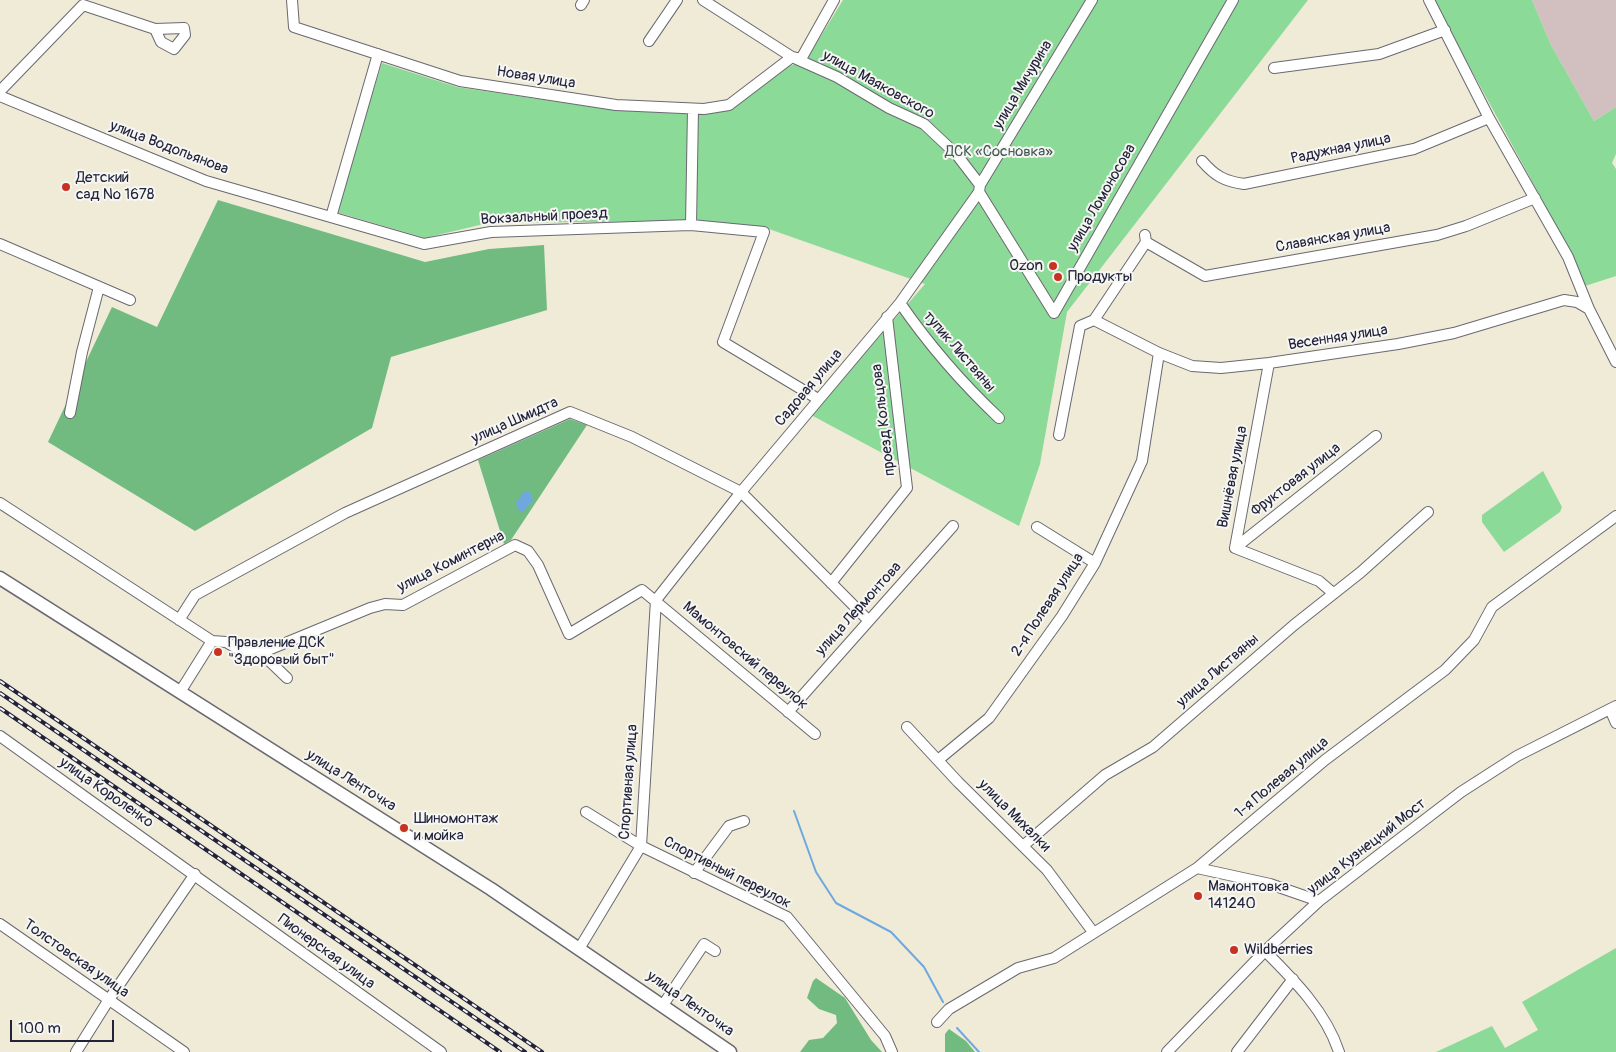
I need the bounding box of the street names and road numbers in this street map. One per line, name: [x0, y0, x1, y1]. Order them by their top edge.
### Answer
street label: улица Мичурина: [989, 37, 1057, 133]
street label: улица Маяковского: [819, 47, 937, 123]
street label: Новая улица: [495, 63, 577, 93]
street label: улица Водопьянова: [107, 117, 231, 179]
street label: Радужная улица: [1289, 130, 1393, 168]
street label: улица Ломоносова: [1064, 141, 1140, 255]
street label: Вокзальный проезд: [480, 205, 608, 229]
street label: Славянская улица: [1274, 219, 1392, 257]
street label: тупик Листвяны: [919, 308, 999, 396]
street label: Весенняя улица: [1287, 321, 1389, 355]
street label: Садовая улица: [771, 346, 847, 430]
street label: проезд Кольцова: [868, 363, 900, 477]
street label: улица Шмидта: [469, 394, 561, 448]
street label: Вишнёвая улица: [1214, 425, 1252, 529]
street label: Фруктовая улица: [1248, 439, 1344, 521]
street label: улица Коминтерна: [394, 527, 508, 597]
street label: 2-я Полевая улица: [1008, 550, 1088, 660]
street label: улица Лермонтова: [812, 559, 906, 659]
street label: Мамонтовский переулок: [679, 598, 811, 714]
street label: улица Листвяны: [1173, 631, 1263, 711]
street label: Спортивная улица: [616, 724, 642, 840]
street label: 1-я Полевая улица: [1231, 734, 1333, 822]
street label: улица Ленточка: [303, 746, 399, 816]
street label: улица Короленко: [55, 754, 157, 832]
street label: улица Михалки: [974, 776, 1054, 856]
street label: улица Кузнецкий Мост: [1304, 795, 1430, 899]
street label: Спортивный переулок: [660, 833, 794, 913]
street label: Пионерская улица: [274, 911, 378, 993]
street label: Толстовская улица: [20, 916, 132, 1002]
street label: улица Ленточка: [643, 967, 737, 1041]

